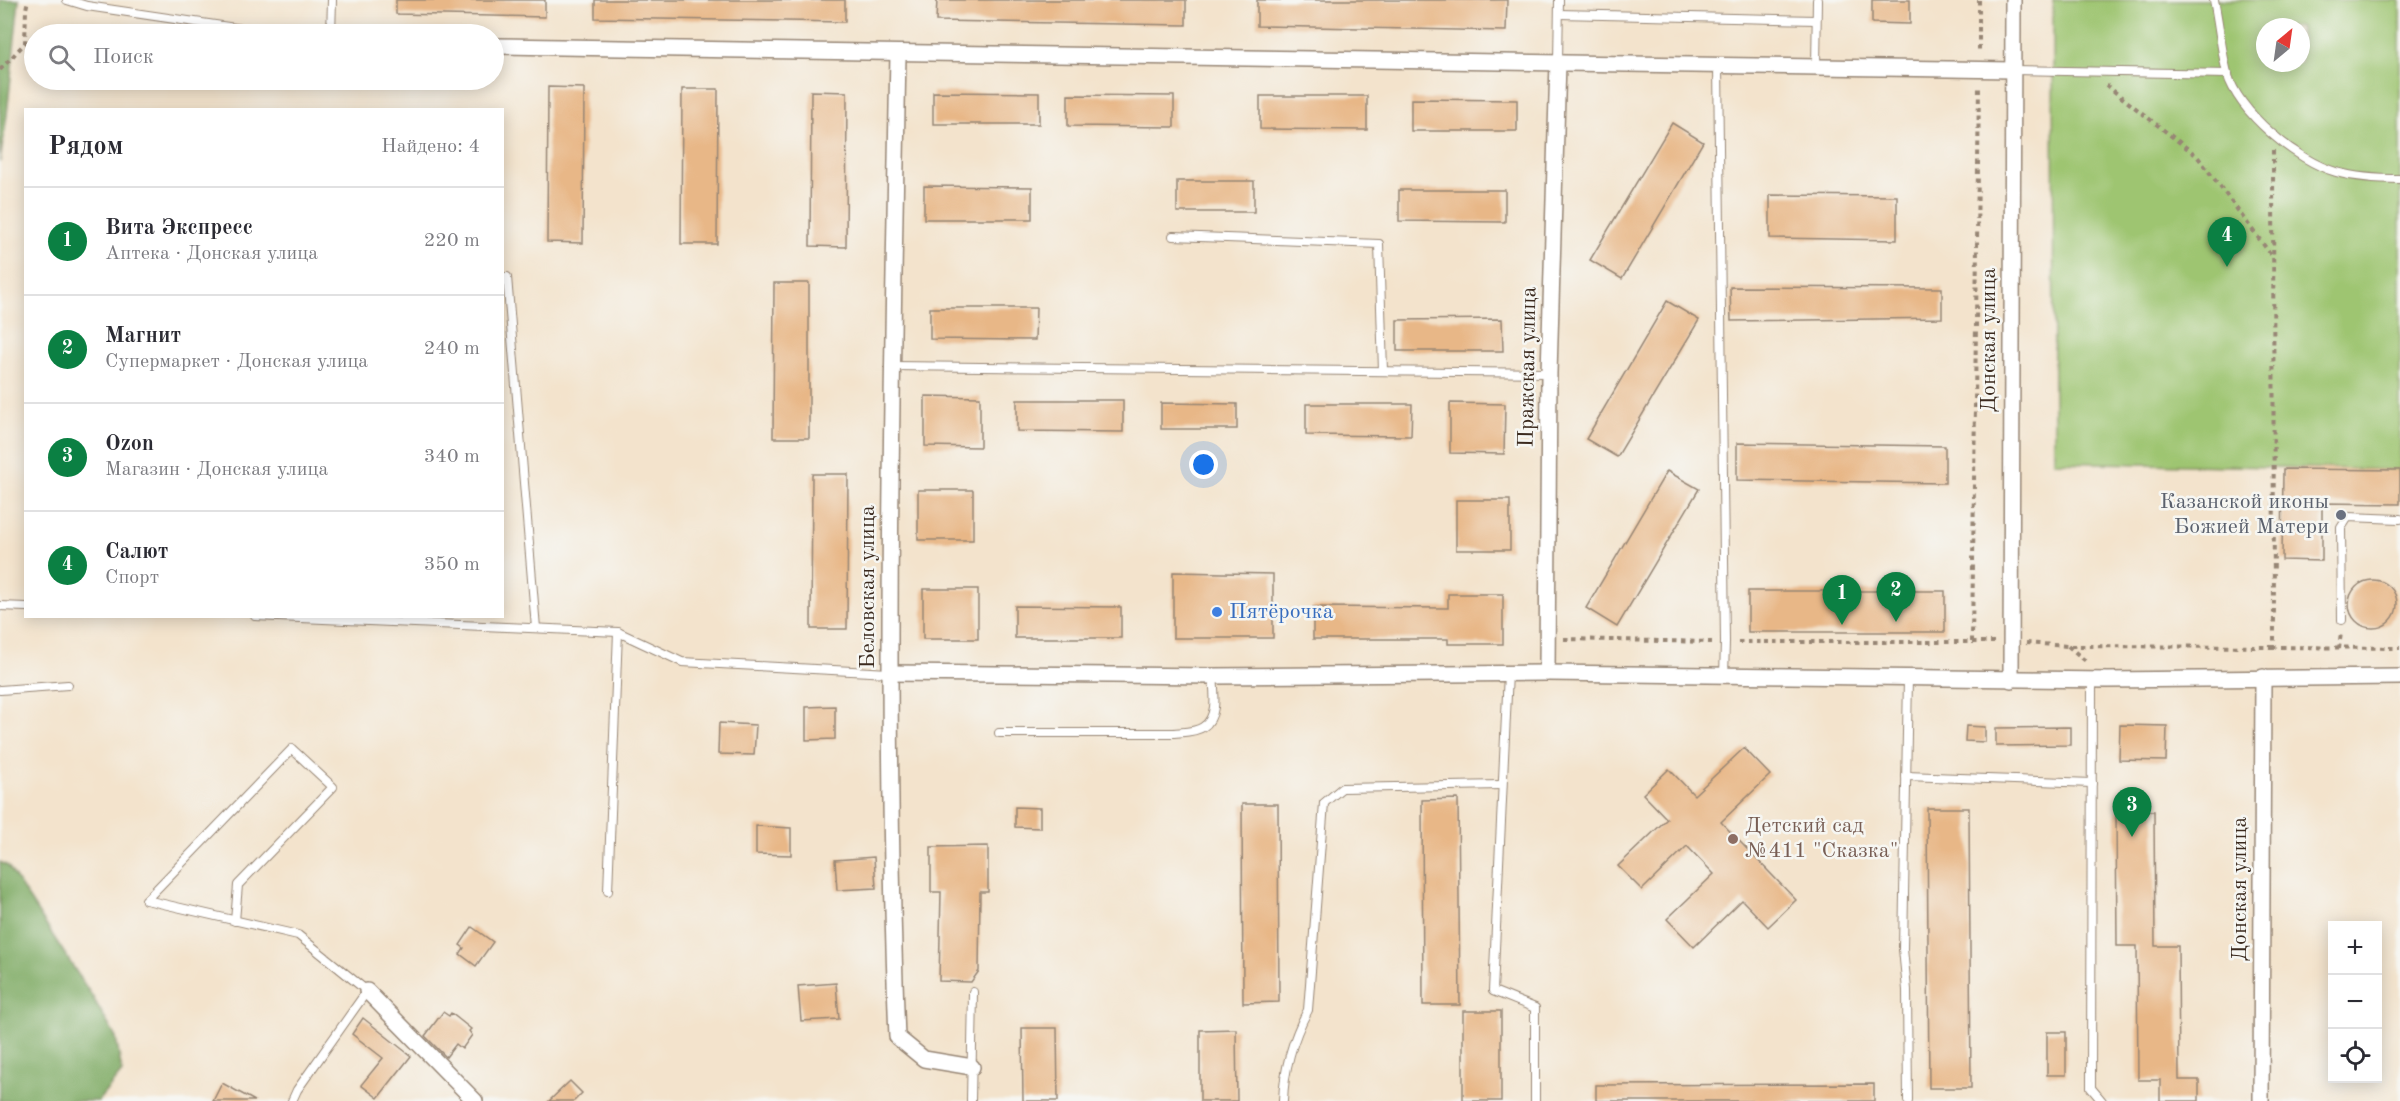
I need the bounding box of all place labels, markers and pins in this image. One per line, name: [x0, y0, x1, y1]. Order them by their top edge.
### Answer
pin: 4: [2208, 218, 2246, 267]
place label: Казанской иконы Божией Матери: [2160, 491, 2329, 538]
marker: Казанской иконы Божией Матери: [2334, 508, 2348, 522]
pin: 2: [1876, 572, 1916, 622]
pin: 1: [1822, 576, 1862, 625]
place label: Пятёрочка: [1229, 601, 1334, 623]
marker: Пятёрочка: [1210, 605, 1224, 619]
pin: 3: [2112, 788, 2152, 837]
place label: Детский сад №411 "Сказка": [1745, 815, 1898, 862]
marker: Детский сад №411 "Сказка": [1726, 832, 1740, 846]

